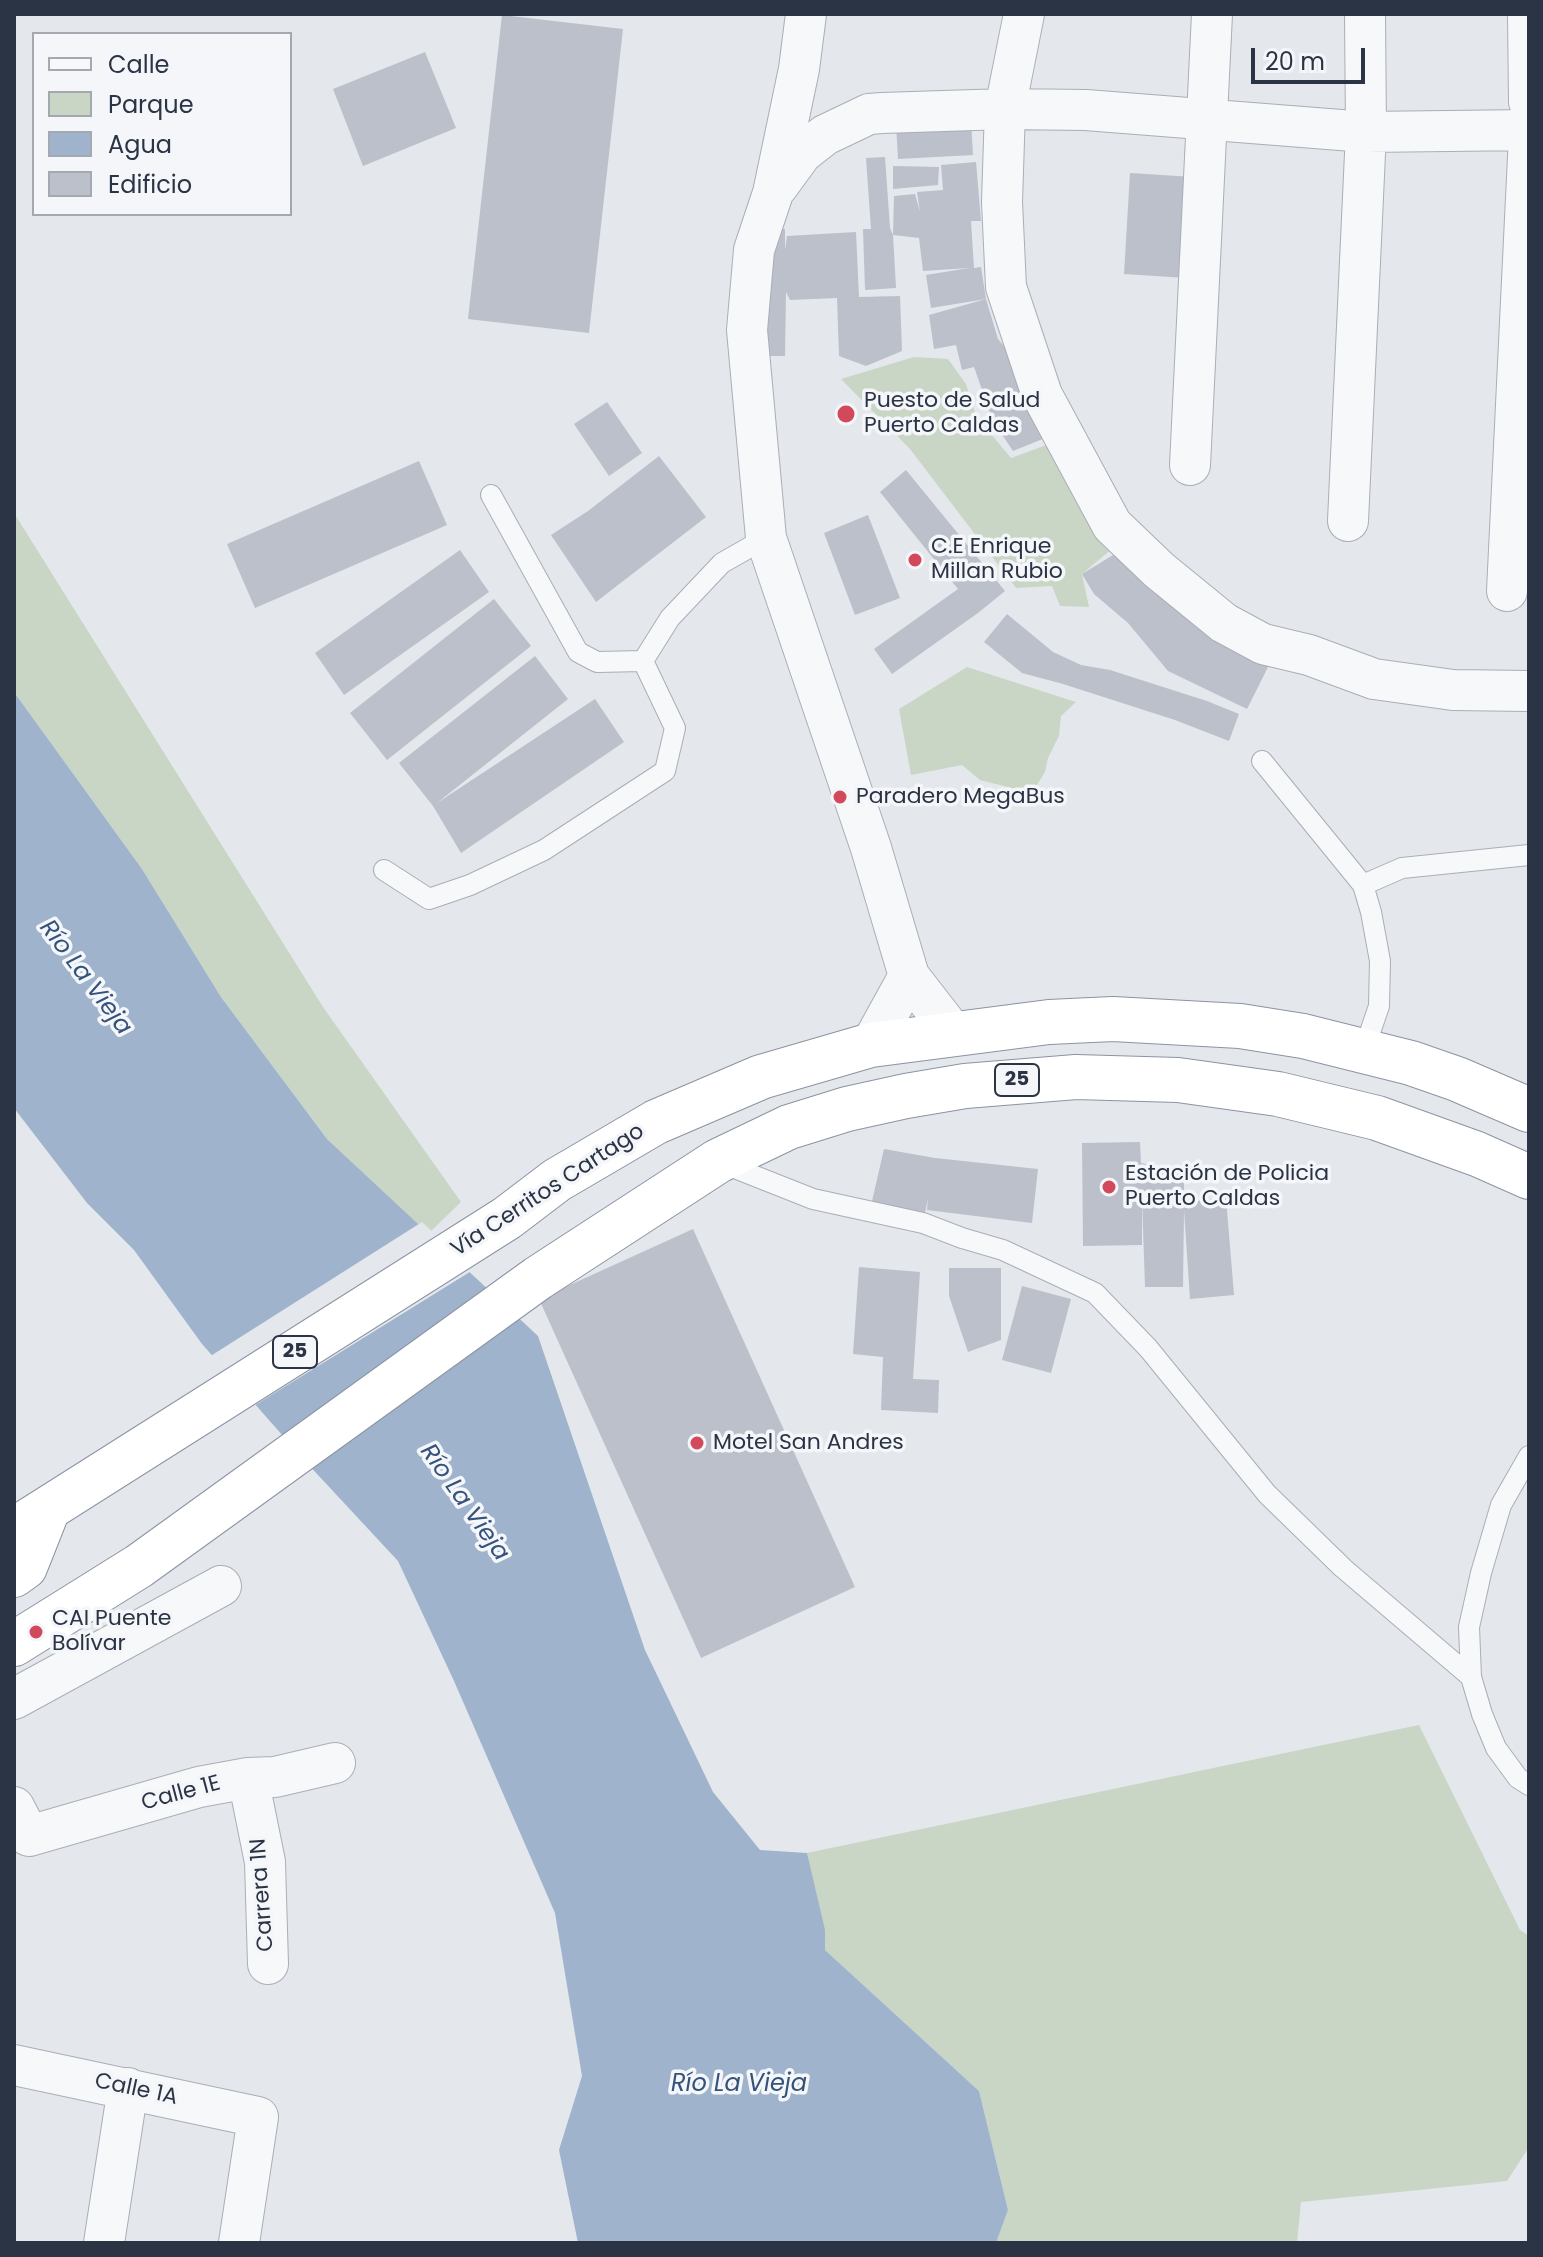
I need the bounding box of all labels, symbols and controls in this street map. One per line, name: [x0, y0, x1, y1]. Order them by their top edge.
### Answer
legend: [32, 32, 292, 216]
scale bar: [1255, 32, 1369, 82]
text: 20 m: [1265, 45, 1325, 78]
text: Calle: [108, 48, 169, 81]
text: Parque: [108, 88, 194, 121]
text: Agua: [108, 128, 172, 161]
text: Edificio: [108, 168, 192, 201]
place label: Puesto de Salud Puerto Caldas: [864, 388, 1040, 440]
marker: Puesto de Salud Puerto Caldas: [835, 403, 857, 425]
place label: C.E Enrique Millan Rubio: [931, 534, 1063, 586]
marker: C.E Enrique Millan Rubio: [906, 551, 924, 569]
place label: Paradero MegaBus: [856, 784, 1065, 810]
marker: Paradero MegaBus: [831, 788, 849, 806]
water label: Río La Vieja: [33, 915, 137, 1041]
road number: 25: [995, 1064, 1039, 1096]
street label: Vía Cerritos Cartago: [447, 1119, 649, 1263]
place label: Estación de Policia Puerto Caldas: [1125, 1161, 1329, 1212]
marker: Estación de Policia Puerto Caldas: [1100, 1178, 1118, 1196]
road number: 25: [273, 1336, 317, 1368]
place label: Motel San Andres: [713, 1430, 904, 1456]
marker: Motel San Andres: [688, 1434, 706, 1452]
water label: Río La Vieja: [413, 1439, 515, 1567]
place label: CAI Puente Bolívar: [52, 1606, 171, 1658]
marker: CAI Puente Bolívar: [27, 1623, 45, 1641]
street label: Calle 1E: [139, 1771, 223, 1817]
street label: Carrera 1N: [246, 1838, 280, 1952]
street label: Calle 1A: [92, 2068, 180, 2112]
water label: Río La Vieja: [671, 2071, 807, 2099]

